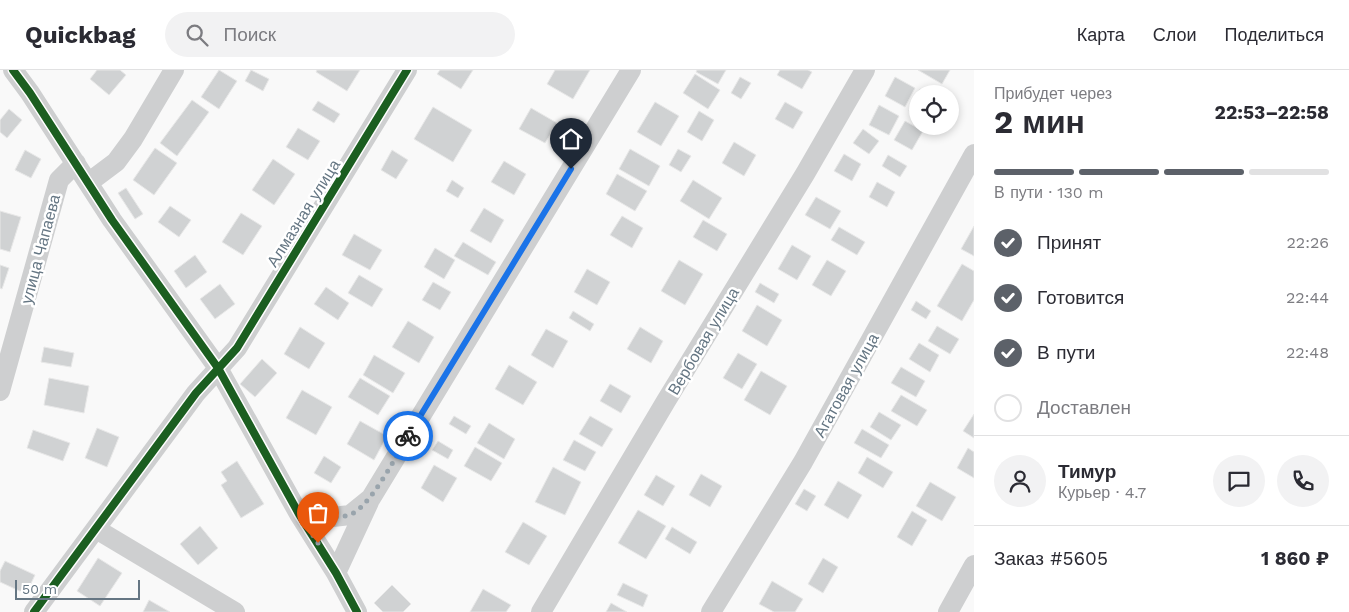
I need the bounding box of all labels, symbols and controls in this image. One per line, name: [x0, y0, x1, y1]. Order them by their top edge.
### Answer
search box: [165, 12, 515, 57]
text: Quickbag: [25, 21, 135, 49]
icon: search: [183, 21, 211, 49]
text: Поиск: [223, 23, 276, 46]
text: Карта: [1077, 24, 1125, 45]
text: Слои: [1153, 24, 1197, 45]
text: Поделиться: [1225, 24, 1324, 45]
text: Прибудет через: [994, 84, 1112, 103]
map controls: [909, 85, 959, 135]
button: locate: [909, 85, 959, 135]
text: 22:53–22:58: [1215, 101, 1329, 124]
text: 2 мин: [994, 103, 1085, 141]
pin: [550, 118, 592, 169]
icon: home: [557, 125, 585, 153]
street label: Алмазная улица: [263, 156, 344, 270]
text: В пути · 130 m: [994, 183, 1104, 202]
street label: улица Чапаева: [17, 192, 64, 306]
icon: check: [994, 229, 1022, 257]
text: Принят: [1037, 231, 1101, 254]
text: 22:26: [1287, 233, 1329, 252]
street label: Вербовая улица: [664, 284, 743, 398]
icon: check: [994, 284, 1022, 312]
text: Готовится: [1037, 286, 1124, 309]
text: 22:44: [1286, 288, 1329, 307]
street label: Агатовая улица: [810, 330, 883, 441]
icon: check: [994, 339, 1022, 367]
text: В пути: [1037, 341, 1095, 364]
text: 22:48: [1286, 343, 1329, 362]
text: Доставлен: [1037, 396, 1131, 419]
courier: [383, 411, 433, 461]
icon: bike: [394, 422, 422, 450]
button: person: [994, 455, 1046, 507]
button: chat: [1213, 455, 1265, 507]
button: phone: [1277, 455, 1329, 507]
text: Тимур: [1058, 460, 1116, 483]
text: Курьер · 4.7: [1058, 483, 1146, 502]
pin: [297, 492, 339, 543]
icon: bag: [304, 499, 332, 527]
text: Заказ #5605: [994, 547, 1108, 570]
text: 1 860 ₽: [1261, 547, 1329, 570]
scale bar: [15, 577, 140, 600]
text: 50 m: [22, 581, 57, 597]

